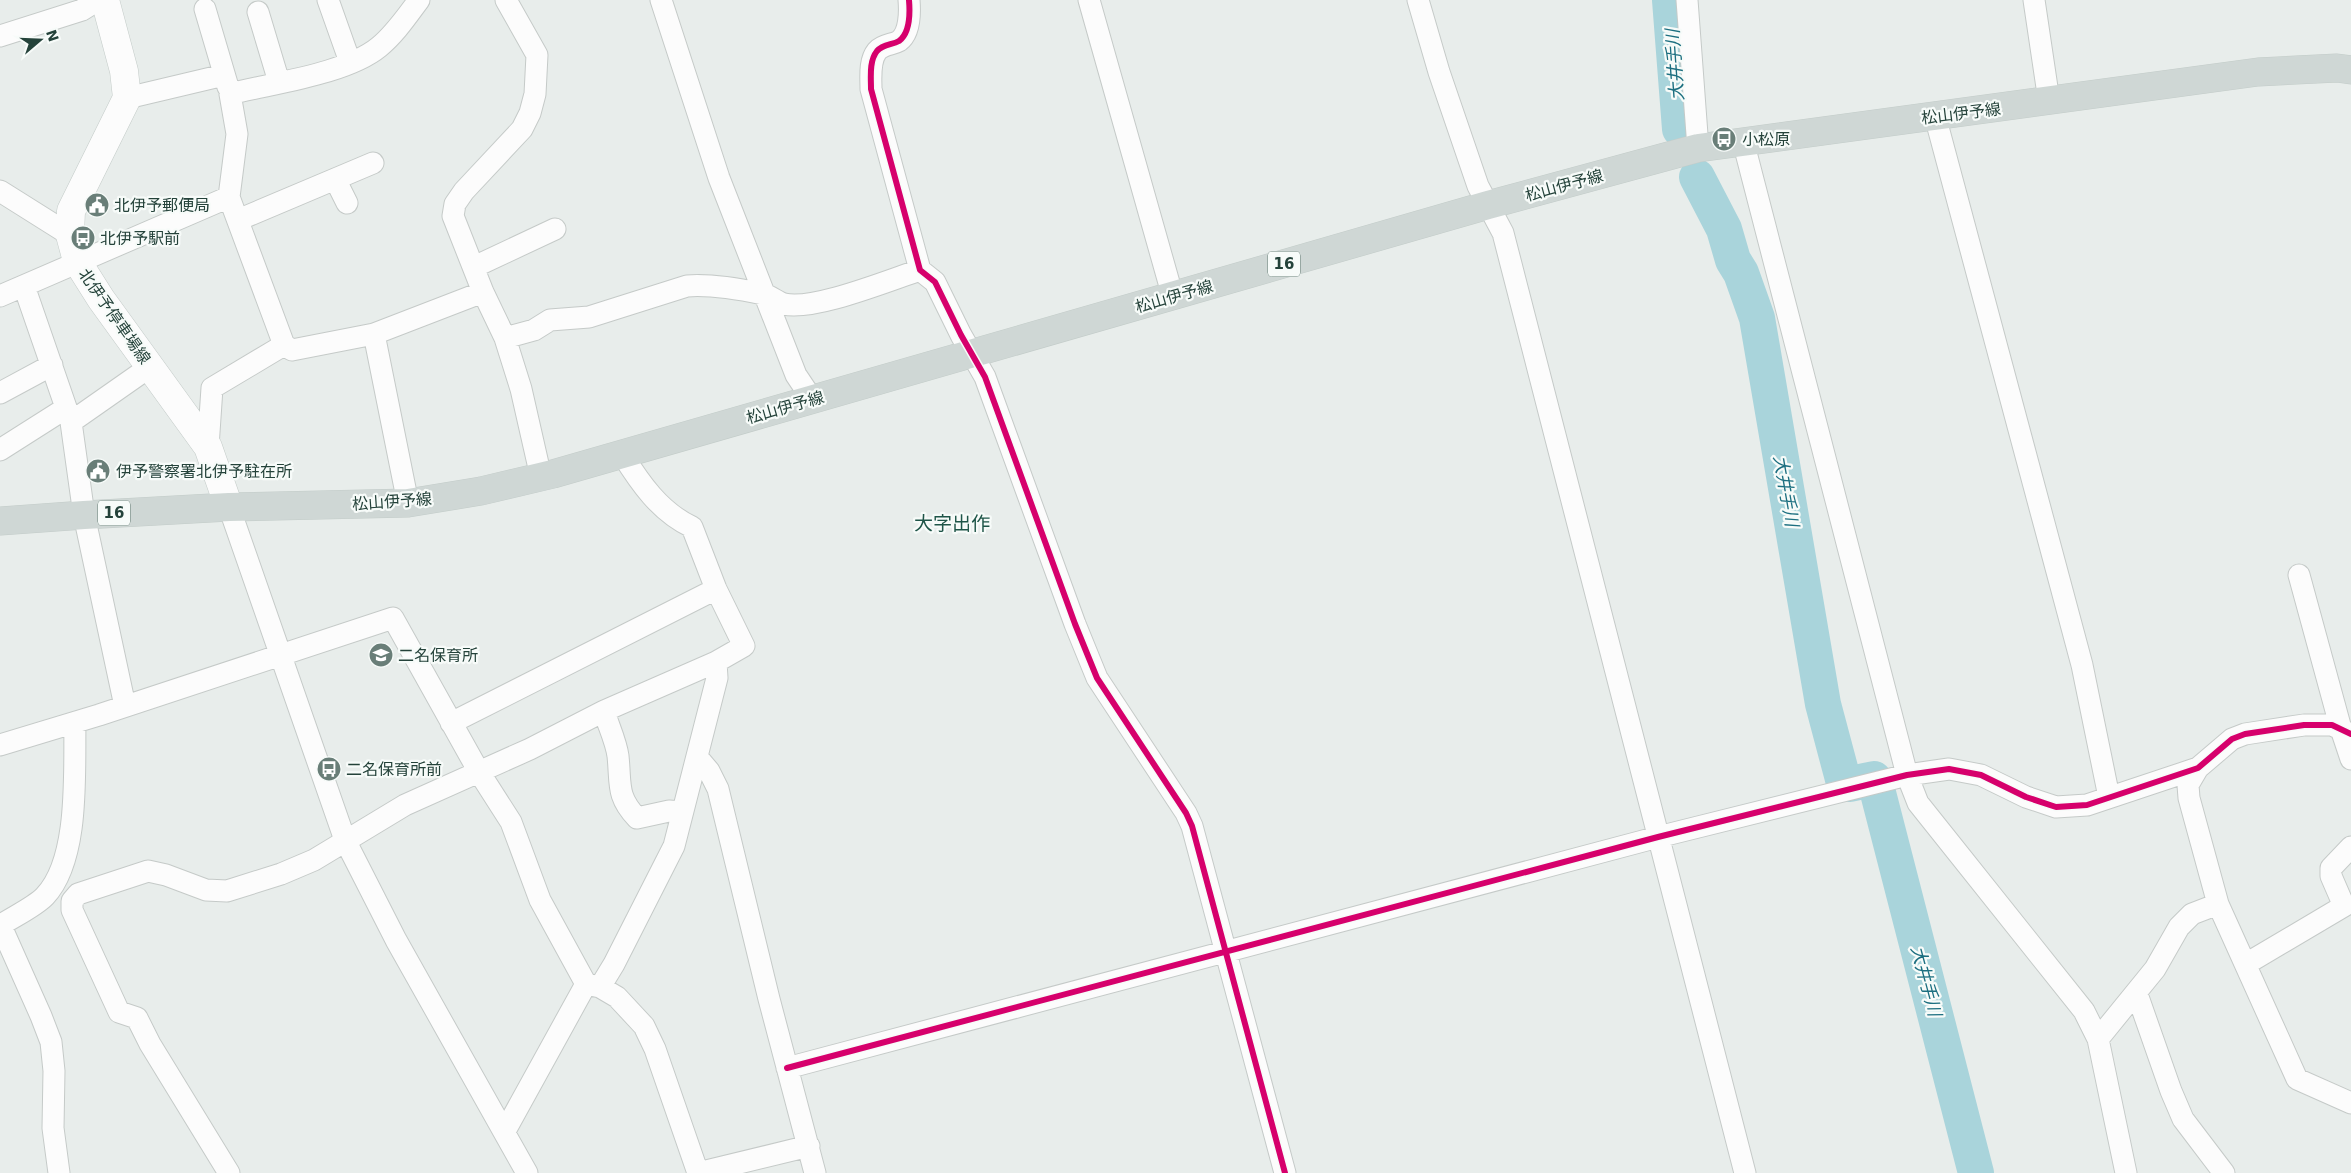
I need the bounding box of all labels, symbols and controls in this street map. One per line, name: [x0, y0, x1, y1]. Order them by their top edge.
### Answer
north arrow: [15, 15, 65, 65]
water label: 大井手川: [1661, 26, 1687, 102]
text: N: [43, 28, 62, 44]
street label: 松山伊予線: [1920, 99, 2002, 128]
bus stop icon: 小松原: [1711, 126, 1737, 152]
place label: 小松原: [1742, 130, 1790, 149]
street label: 松山伊予線: [1523, 166, 1605, 205]
public building icon: 北伊予郵便局: [84, 192, 110, 218]
place label: 北伊予郵便局: [114, 196, 210, 215]
bus stop icon: 北伊予駅前: [70, 225, 96, 251]
place label: 北伊予駅前: [100, 229, 180, 248]
road number: 16: [1268, 252, 1300, 276]
street label: 北伊予停車場線: [75, 265, 154, 368]
street label: 松山伊予線: [1133, 276, 1215, 317]
street label: 松山伊予線: [744, 387, 826, 428]
water label: 大井手川: [1770, 454, 1803, 530]
public building icon: 伊予警察署北伊予駐在所: [85, 458, 111, 484]
place label: 伊予警察署北伊予駐在所: [116, 462, 292, 481]
street label: 松山伊予線: [351, 489, 433, 514]
road number: 16: [98, 500, 130, 526]
district label: 大字出作: [914, 512, 990, 534]
school or university icon: 二名保育所: [368, 642, 394, 668]
place label: 二名保育所: [398, 646, 478, 665]
bus stop icon: 二名保育所前: [316, 756, 342, 782]
place label: 二名保育所前: [346, 760, 442, 779]
water label: 大井手川: [1907, 943, 1946, 1020]

